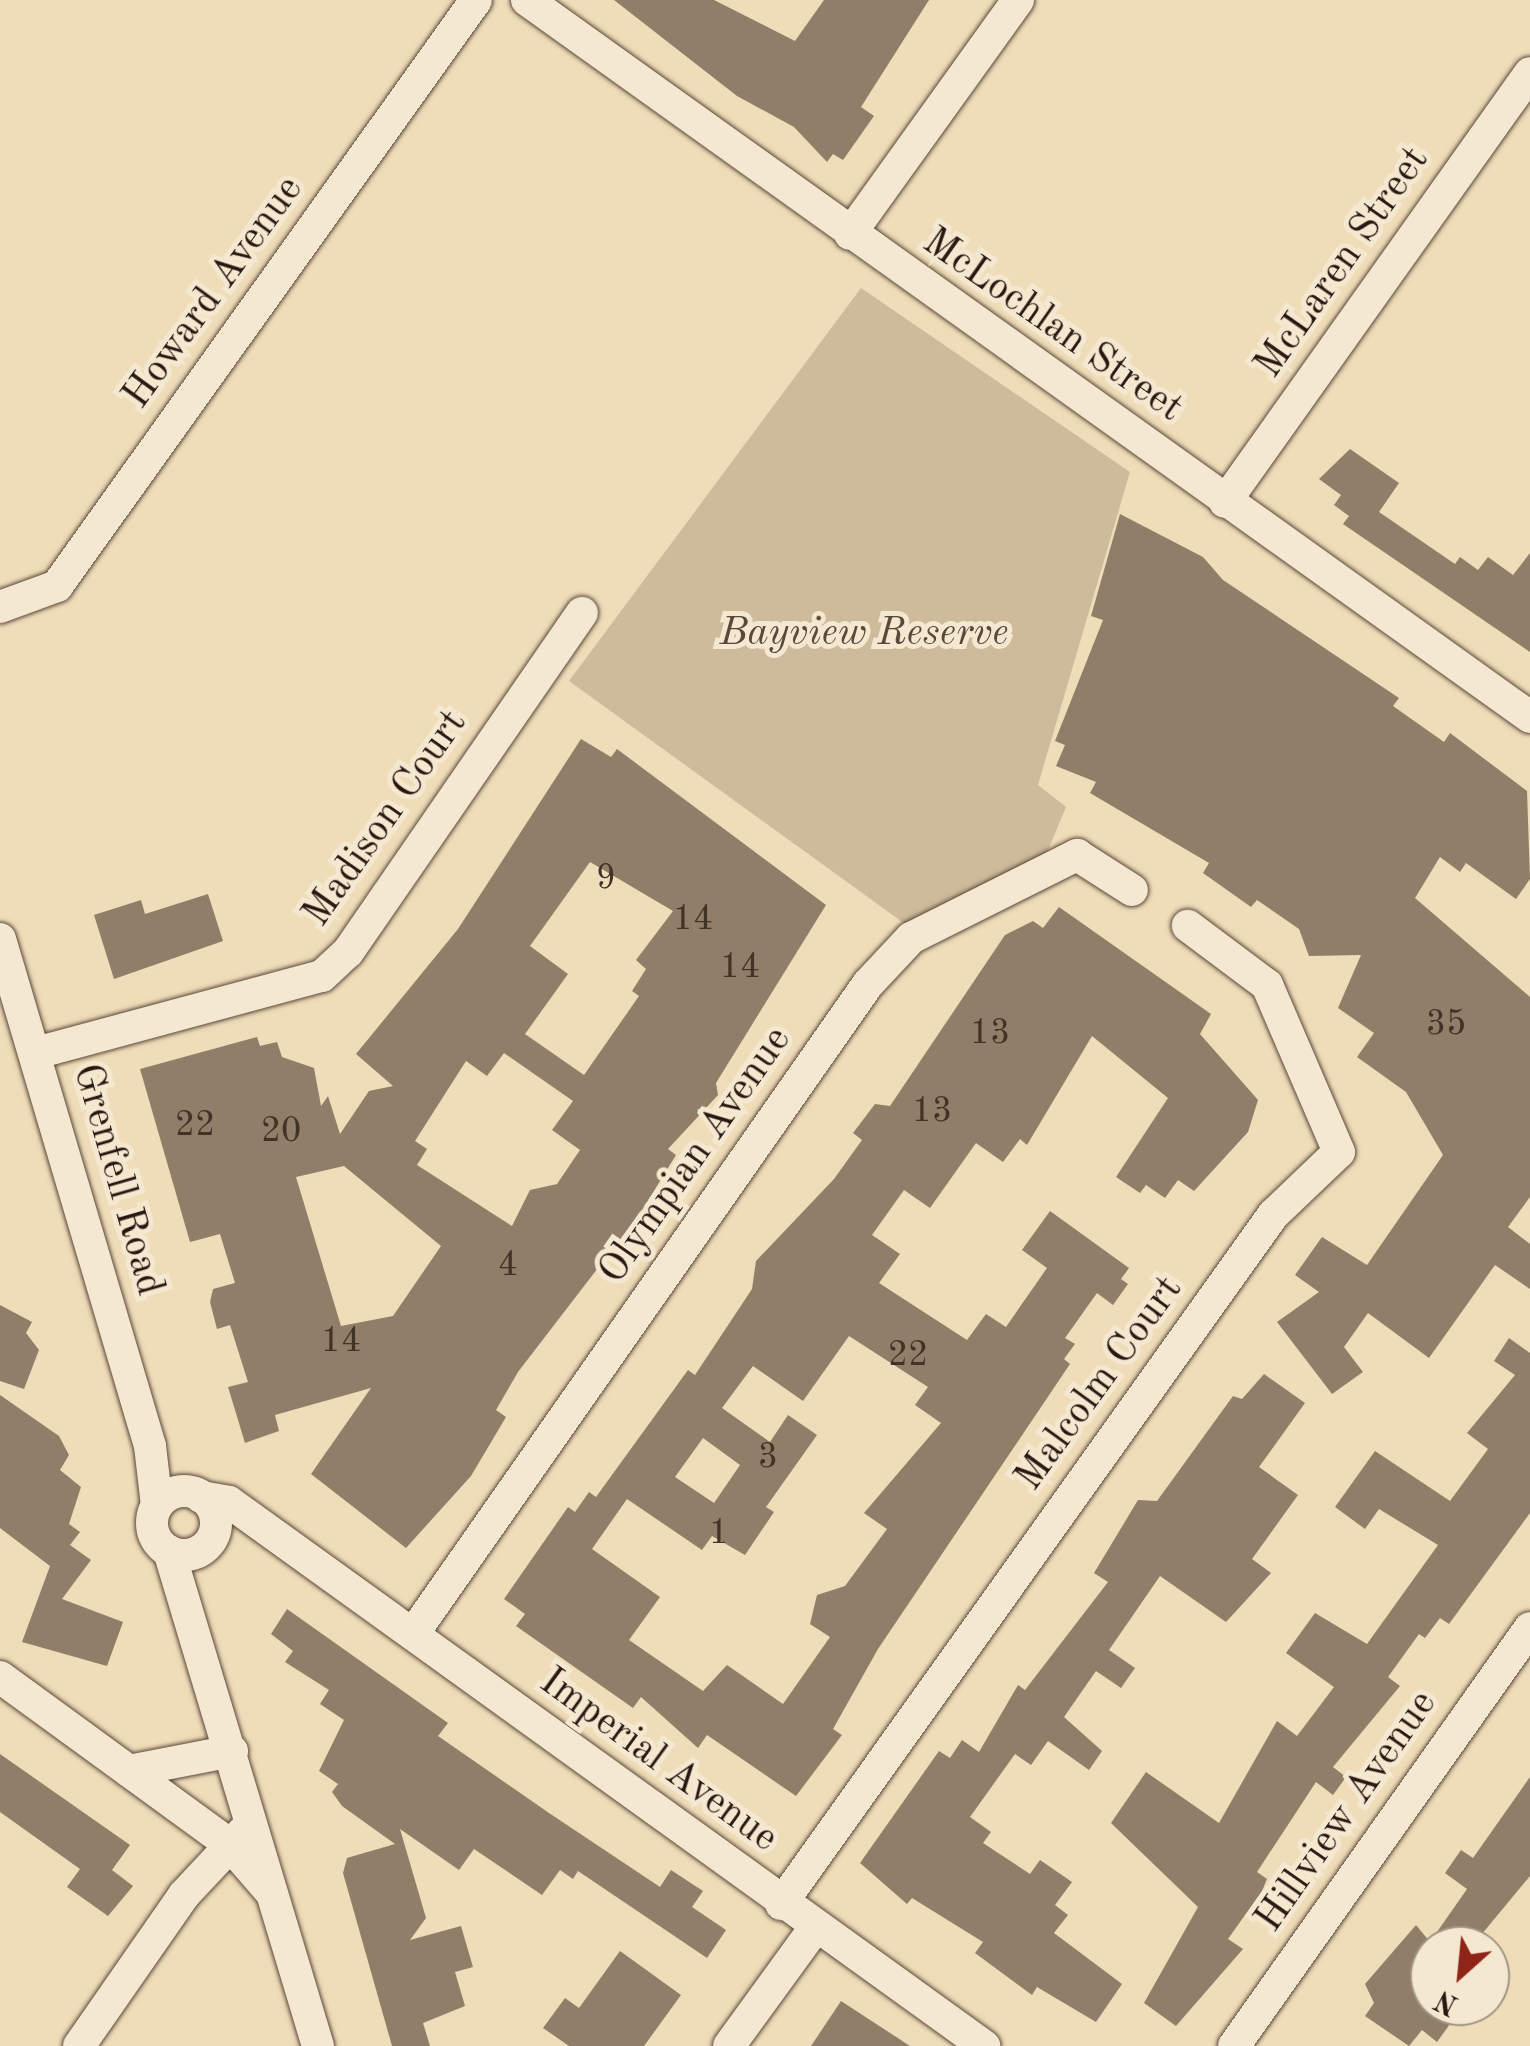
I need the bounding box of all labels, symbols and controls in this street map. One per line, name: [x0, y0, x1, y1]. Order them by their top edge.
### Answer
street label: McLaren Street: [1246, 138, 1440, 388]
street label: Howard Avenue: [114, 167, 314, 419]
street label: McLochlan Street: [913, 219, 1191, 433]
park label: Bayview Reserve: [720, 610, 1008, 658]
street label: Madison Court: [294, 701, 478, 937]
house number: 9: [596, 858, 616, 900]
house number: 14: [673, 899, 713, 941]
house number: 14: [720, 947, 760, 989]
house number: 35: [1426, 1004, 1466, 1046]
house number: 13: [970, 1013, 1010, 1055]
street label: Olympian Avenue: [589, 1018, 803, 1294]
street label: Grenfell Road: [61, 1059, 173, 1301]
house number: 13: [912, 1091, 952, 1133]
house number: 22: [175, 1105, 215, 1147]
house number: 20: [261, 1111, 301, 1153]
house number: 4: [498, 1245, 518, 1287]
street label: Malcolm Court: [1006, 1267, 1194, 1501]
house number: 14: [321, 1321, 361, 1363]
house number: 22: [888, 1335, 928, 1377]
house number: 3: [758, 1437, 778, 1479]
house number: 1: [709, 1513, 729, 1555]
street label: Imperial Avenue: [530, 1659, 786, 1863]
street label: Hillview Avenue: [1246, 1682, 1448, 1942]
north arrow: [1410, 1926, 1510, 2026]
text: N: [1431, 1984, 1463, 2018]

